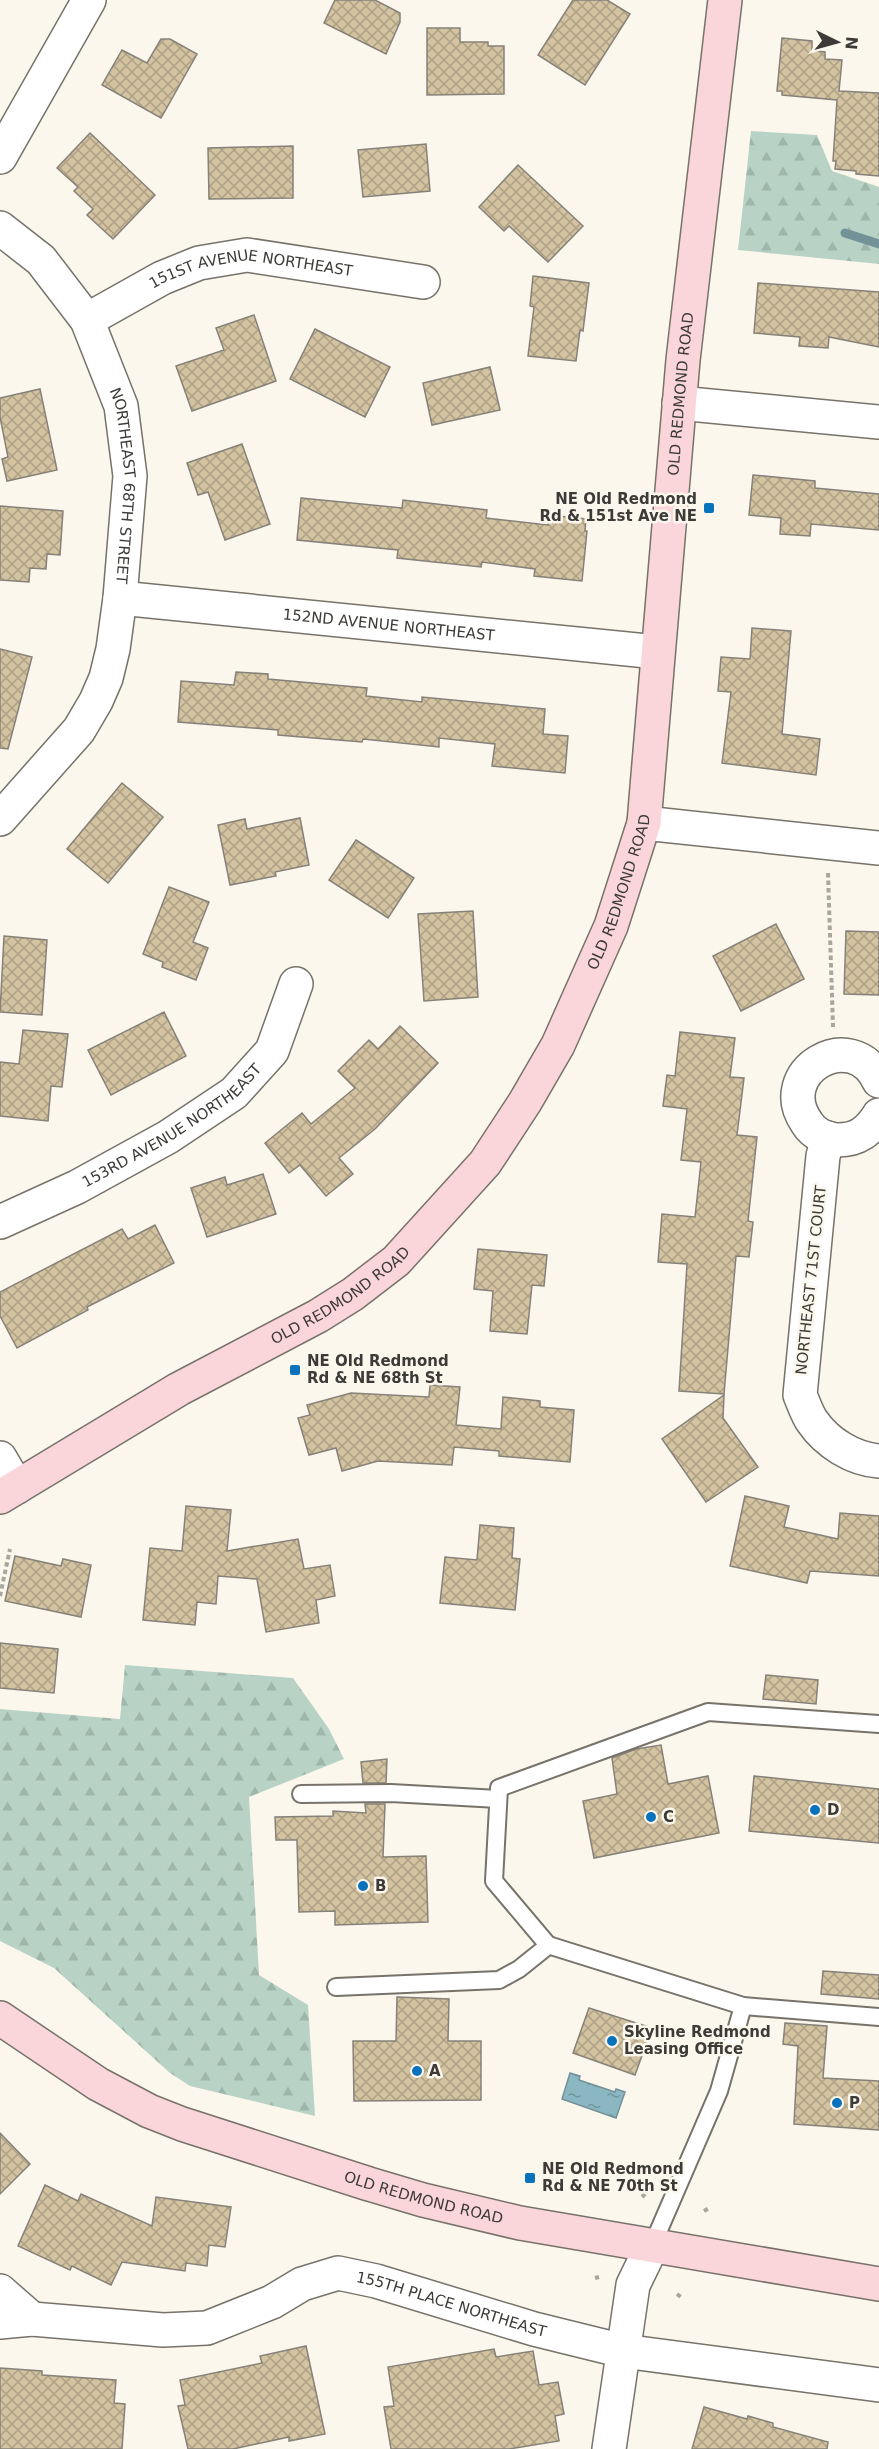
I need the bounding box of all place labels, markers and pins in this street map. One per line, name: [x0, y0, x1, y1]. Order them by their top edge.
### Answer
place label: NE Old Redmond Rd & 151st Ave NE: [540, 490, 697, 525]
marker: NE Old Redmond Rd & 151st Ave NE: [702, 501, 716, 515]
place label: NE Old Redmond Rd & NE 68th St: [307, 1352, 449, 1387]
marker: NE Old Redmond Rd & NE 68th St: [288, 1363, 302, 1377]
place label: D: [827, 1801, 839, 1819]
marker: D: [808, 1803, 822, 1817]
place label: C: [663, 1808, 674, 1826]
marker: C: [644, 1810, 658, 1824]
place label: B: [375, 1877, 386, 1895]
marker: B: [356, 1879, 370, 1893]
place label: Skyline Redmond Leasing Office: [624, 2023, 771, 2058]
marker: Skyline Redmond Leasing Office: [605, 2034, 619, 2048]
place label: A: [429, 2062, 441, 2080]
marker: A: [410, 2064, 424, 2078]
place label: P: [849, 2094, 860, 2112]
marker: P: [830, 2096, 844, 2110]
place label: NE Old Redmond Rd & NE 70th St: [542, 2160, 684, 2195]
marker: NE Old Redmond Rd & NE 70th St: [523, 2171, 537, 2185]

